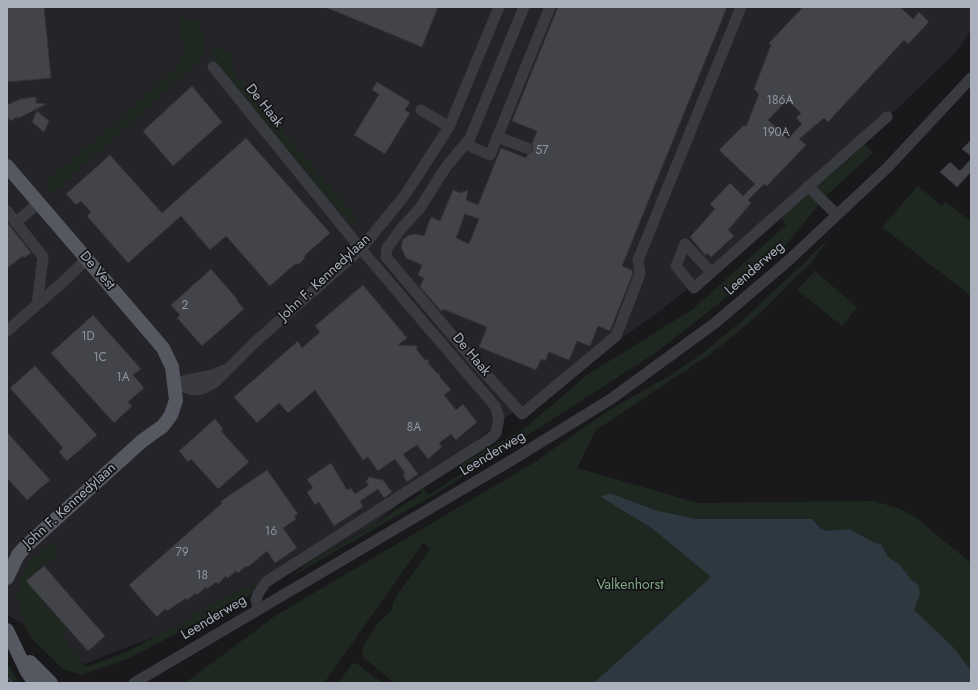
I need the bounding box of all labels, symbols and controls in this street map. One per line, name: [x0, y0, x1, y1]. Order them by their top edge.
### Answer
street label: De Haak: [242, 81, 286, 131]
house number: 186A: [767, 94, 793, 108]
house number: 190A: [762, 126, 790, 140]
house number: 57: [535, 144, 549, 158]
street label: John F. Kennedylaan: [276, 231, 374, 325]
street label: Leenderweg: [722, 239, 788, 299]
street label: De Vest: [76, 248, 118, 294]
house number: 2: [182, 299, 188, 313]
house number: 1D: [81, 330, 95, 344]
street label: De Haak: [448, 330, 494, 380]
house number: 1C: [93, 351, 107, 365]
house number: 1A: [116, 371, 130, 385]
house number: 8A: [407, 421, 421, 435]
street label: Leenderweg: [457, 428, 529, 480]
street label: John F. Kennedylaan: [20, 460, 120, 552]
house number: 16: [265, 525, 277, 539]
house number: 79: [175, 546, 189, 560]
house number: 18: [196, 569, 208, 583]
park label: Valkenhorst: [596, 578, 664, 594]
street label: Leenderweg: [178, 592, 250, 644]

